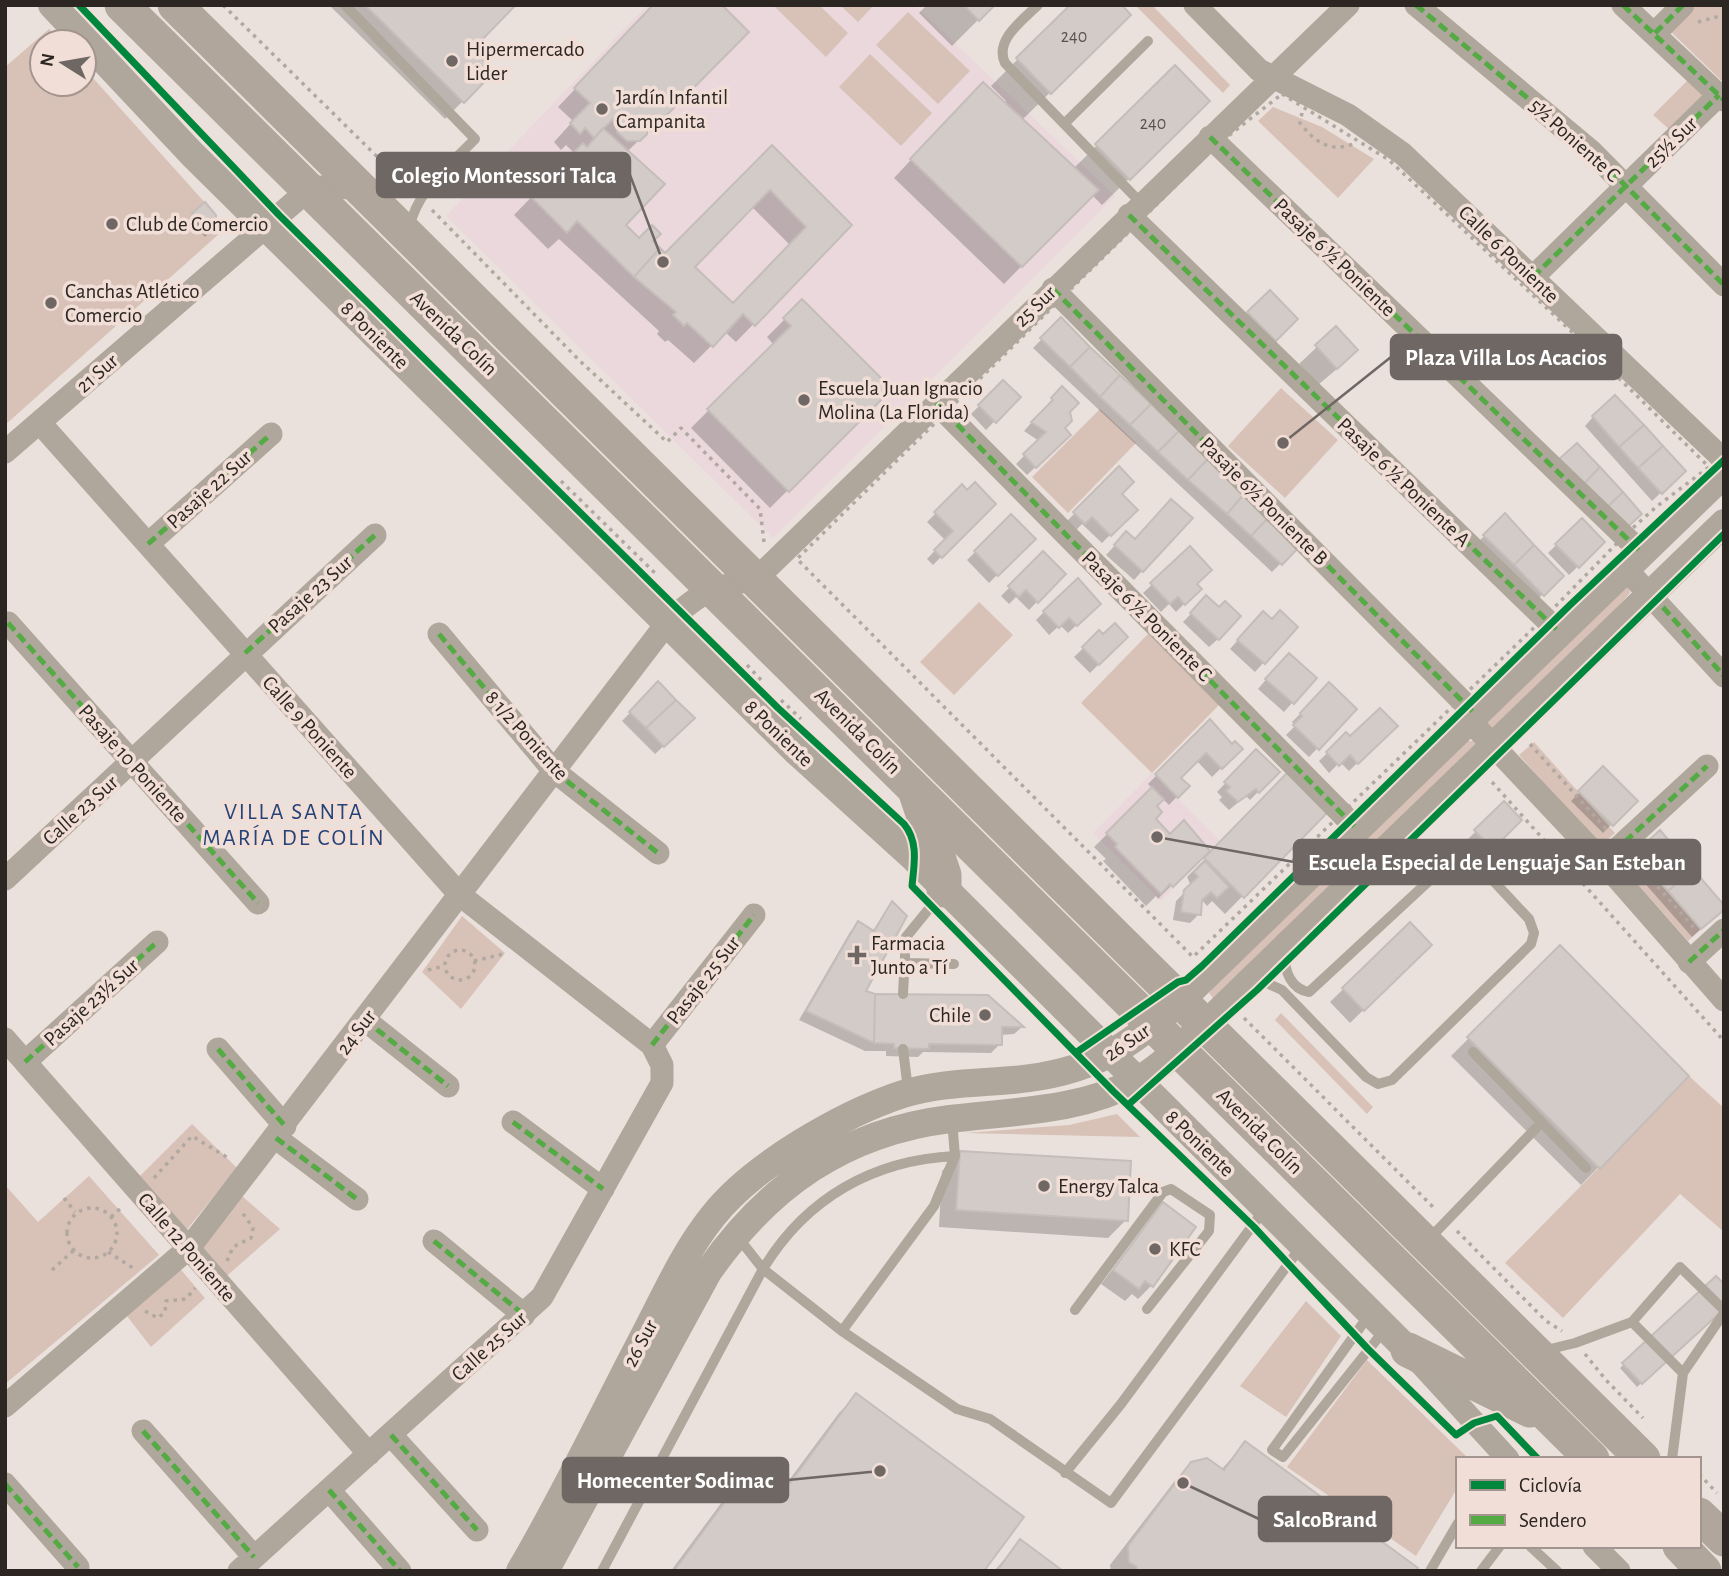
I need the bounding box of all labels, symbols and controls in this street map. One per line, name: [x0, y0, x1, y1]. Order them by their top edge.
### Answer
north arrow: [28, 28, 98, 98]
house number: 240: [1061, 28, 1087, 46]
place label: Hipermercado Lider: [466, 39, 585, 84]
text: N: [37, 52, 58, 68]
marker: Hipermercado Lider: [444, 53, 460, 69]
place label: Jardín Infantil Campanita: [616, 87, 728, 132]
street label: 5½ Poniente C: [1525, 95, 1624, 186]
marker: Jardín Infantil Campanita: [594, 101, 610, 117]
street label: 25½ Sur: [1641, 113, 1702, 172]
house number: 240: [1140, 115, 1166, 133]
callout: Colegio Montessori Talca: [377, 153, 630, 197]
text: Colegio Montessori Talca: [391, 165, 617, 188]
street label: Pasaje 6 ½ Poniente: [1270, 194, 1400, 321]
street label: Calle 6 Poniente: [1455, 202, 1563, 307]
place label: Club de Comercio: [126, 214, 268, 235]
marker: Club de Comercio: [104, 216, 120, 232]
place label: Canchas Atlético Comercio: [65, 281, 200, 326]
street label: 25 Sur: [1010, 282, 1060, 331]
street label: Avenida Colín: [406, 287, 501, 380]
marker: Canchas Atlético Comercio: [43, 295, 59, 311]
street label: 8 Poniente: [337, 297, 413, 373]
callout: Plaza Villa Los Acacios: [1391, 335, 1621, 379]
text: Plaza Villa Los Acacios: [1405, 347, 1607, 370]
street label: 21 Sur: [73, 350, 122, 397]
place label: Escuela Juan Ignacio Molina (La Florida): [818, 378, 983, 423]
marker: Escuela Juan Ignacio Molina (La Florida): [796, 392, 812, 408]
street label: Pasaje 6 ½ Poniente A: [1333, 414, 1474, 551]
street label: Pasaje 6½ Poniente B: [1196, 433, 1332, 569]
street label: Pasaje 22 Sur: [163, 446, 256, 533]
street label: Pasaje 6 ½ Poniente C: [1078, 547, 1216, 686]
street label: Pasaje 23 Sur: [264, 551, 357, 637]
street label: Calle 9 Poniente: [258, 672, 361, 783]
street label: Avenida Colín: [811, 684, 905, 778]
street label: 8 1/2 Poniente: [481, 687, 572, 784]
street label: 8 Poniente: [740, 696, 817, 771]
street label: Pasaje 10 Poniente: [74, 700, 191, 826]
street label: Calle 23 Sur: [39, 771, 122, 849]
district label: VILLA SANTA MARÍA DE COLÍN: [202, 801, 386, 850]
callout: Escuela Especial de Lenguaje San Esteban: [1294, 840, 1700, 884]
text: Escuela Especial de Lenguaje San Esteban: [1308, 852, 1686, 875]
street label: Pasaje 25 Sur: [663, 932, 744, 1028]
place label: Farmacia Junto a Tí: [871, 933, 948, 978]
marker: Farmacia Junto a Tí: [849, 947, 865, 963]
street label: Pasaje 23½ Sur: [40, 954, 143, 1050]
place label: Chile: [929, 1005, 971, 1026]
street label: 24 Sur: [333, 1006, 380, 1059]
marker: Chile: [977, 1007, 993, 1023]
street label: 26 Sur: [1101, 1020, 1154, 1065]
street label: Avenida Colín: [1213, 1084, 1307, 1178]
street label: 8 Poniente: [1161, 1106, 1238, 1181]
place label: Energy Talca: [1058, 1176, 1160, 1197]
marker: Energy Talca: [1036, 1178, 1052, 1194]
street label: Calle 12 Poniente: [134, 1189, 240, 1306]
place label: KFC: [1169, 1239, 1201, 1260]
marker: KFC: [1147, 1241, 1163, 1257]
street label: Calle 25 Sur: [448, 1307, 531, 1385]
street label: 26 Sur: [619, 1316, 662, 1370]
legend: [1456, 1457, 1701, 1548]
callout: Homecenter Sodimac: [563, 1458, 788, 1502]
text: Homecenter Sodimac: [576, 1470, 774, 1493]
text: Ciclovía: [1519, 1475, 1582, 1496]
callout: SalcoBrand: [1259, 1497, 1391, 1541]
text: SalcoBrand: [1273, 1509, 1377, 1532]
text: Sendero: [1519, 1510, 1587, 1531]

